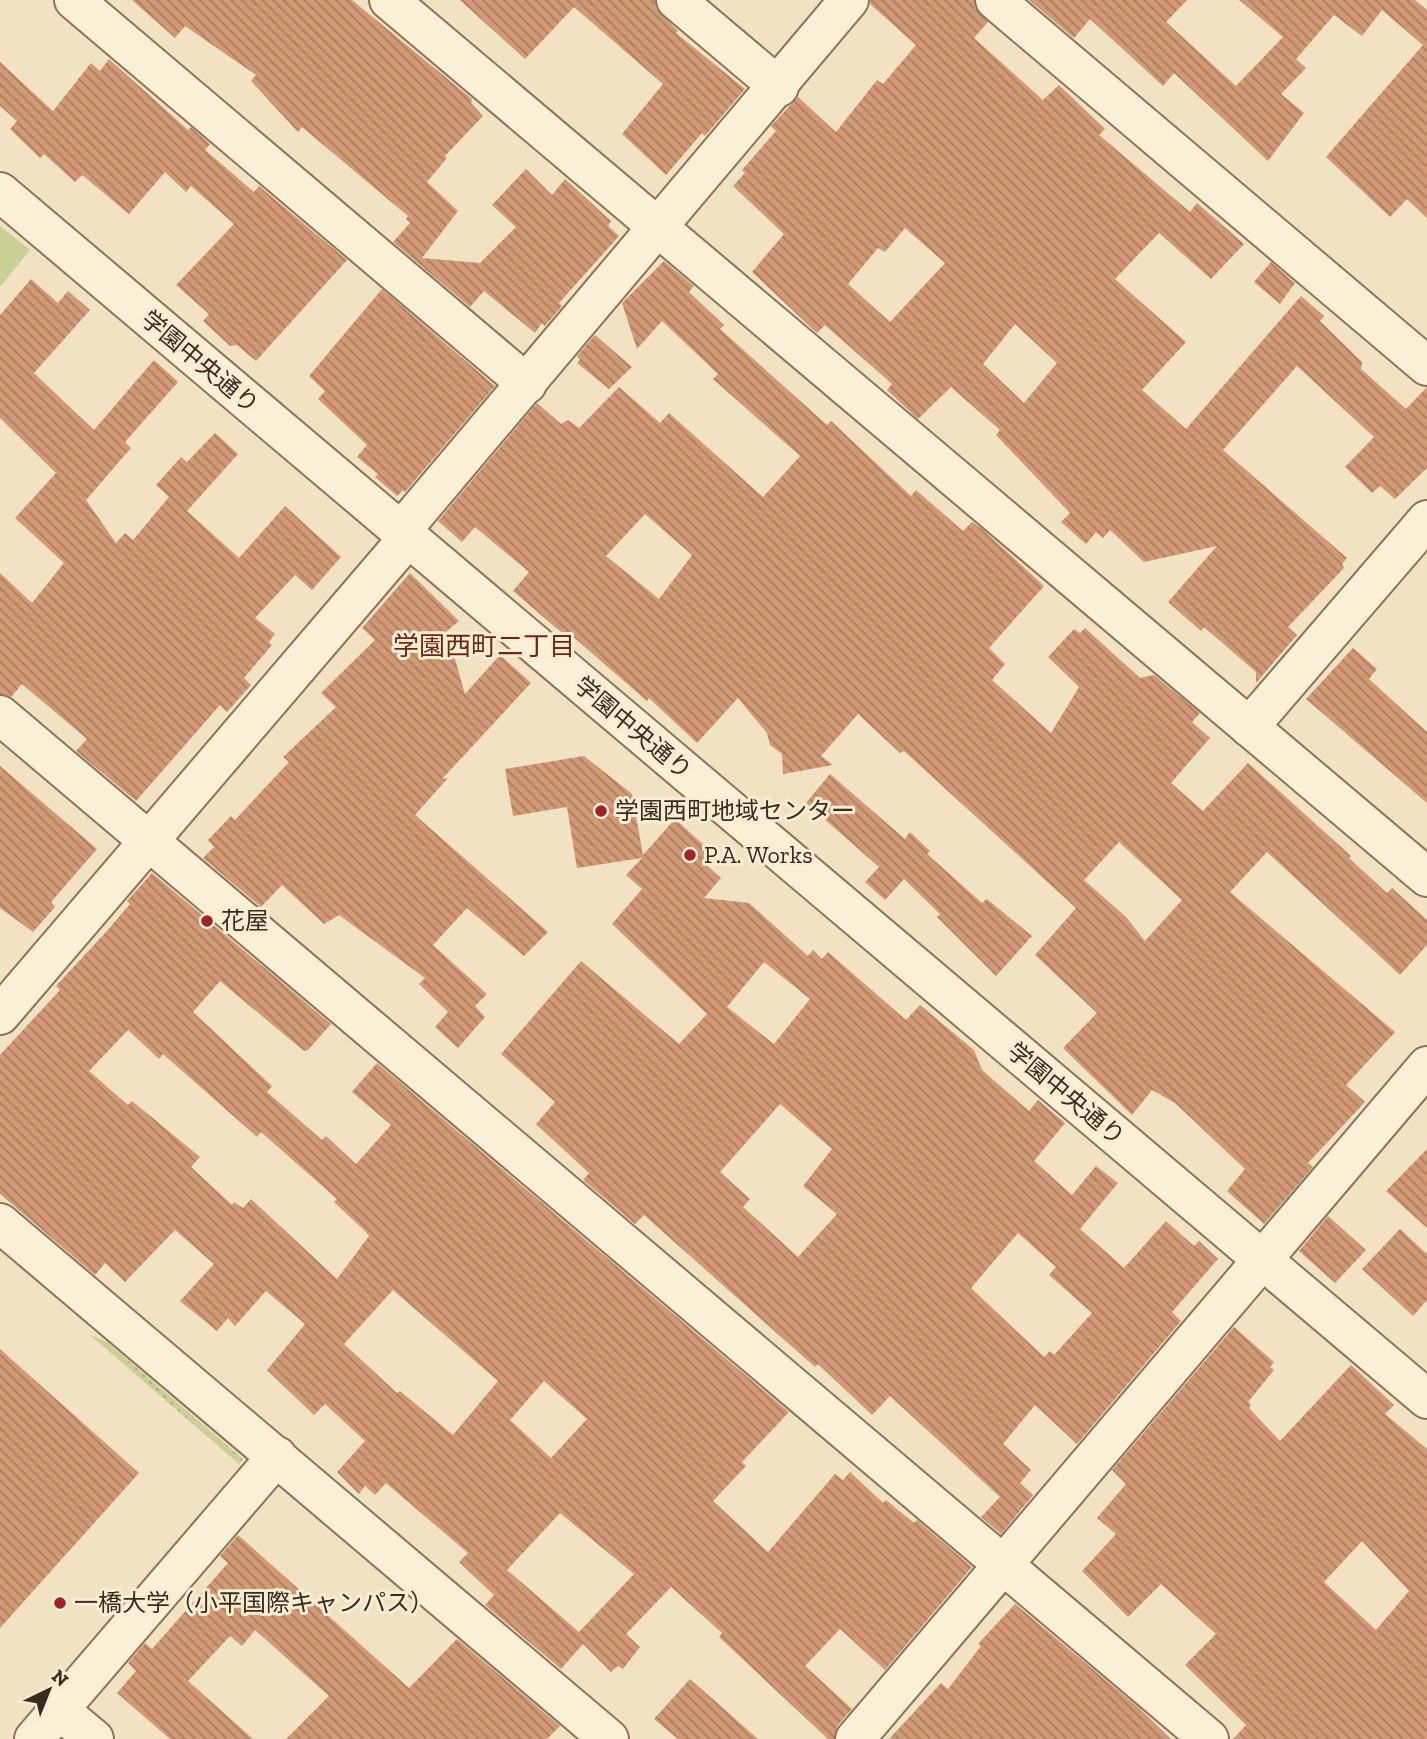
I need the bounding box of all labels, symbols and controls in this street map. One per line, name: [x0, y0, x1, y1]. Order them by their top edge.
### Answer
street label: 学園中央通り: [136, 304, 265, 419]
district label: 学園西町二丁目: [393, 630, 575, 662]
street label: 学園中央通り: [569, 670, 698, 785]
place label: 学園西町地域センター: [615, 796, 855, 825]
marker: 学園西町地域センター: [593, 803, 609, 819]
place label: P.A. Works: [704, 840, 813, 869]
marker: P.A. Works: [682, 847, 698, 863]
place label: 花屋: [221, 906, 269, 935]
marker: 花屋: [199, 913, 215, 929]
street label: 学園中央通り: [1002, 1036, 1131, 1151]
place label: 一橋大学（小平国際キャンパス）: [74, 1588, 434, 1617]
marker: 一橋大学（小平国際キャンパス）: [52, 1595, 68, 1611]
north arrow: [14, 1655, 84, 1725]
text: N: [47, 1665, 73, 1691]

